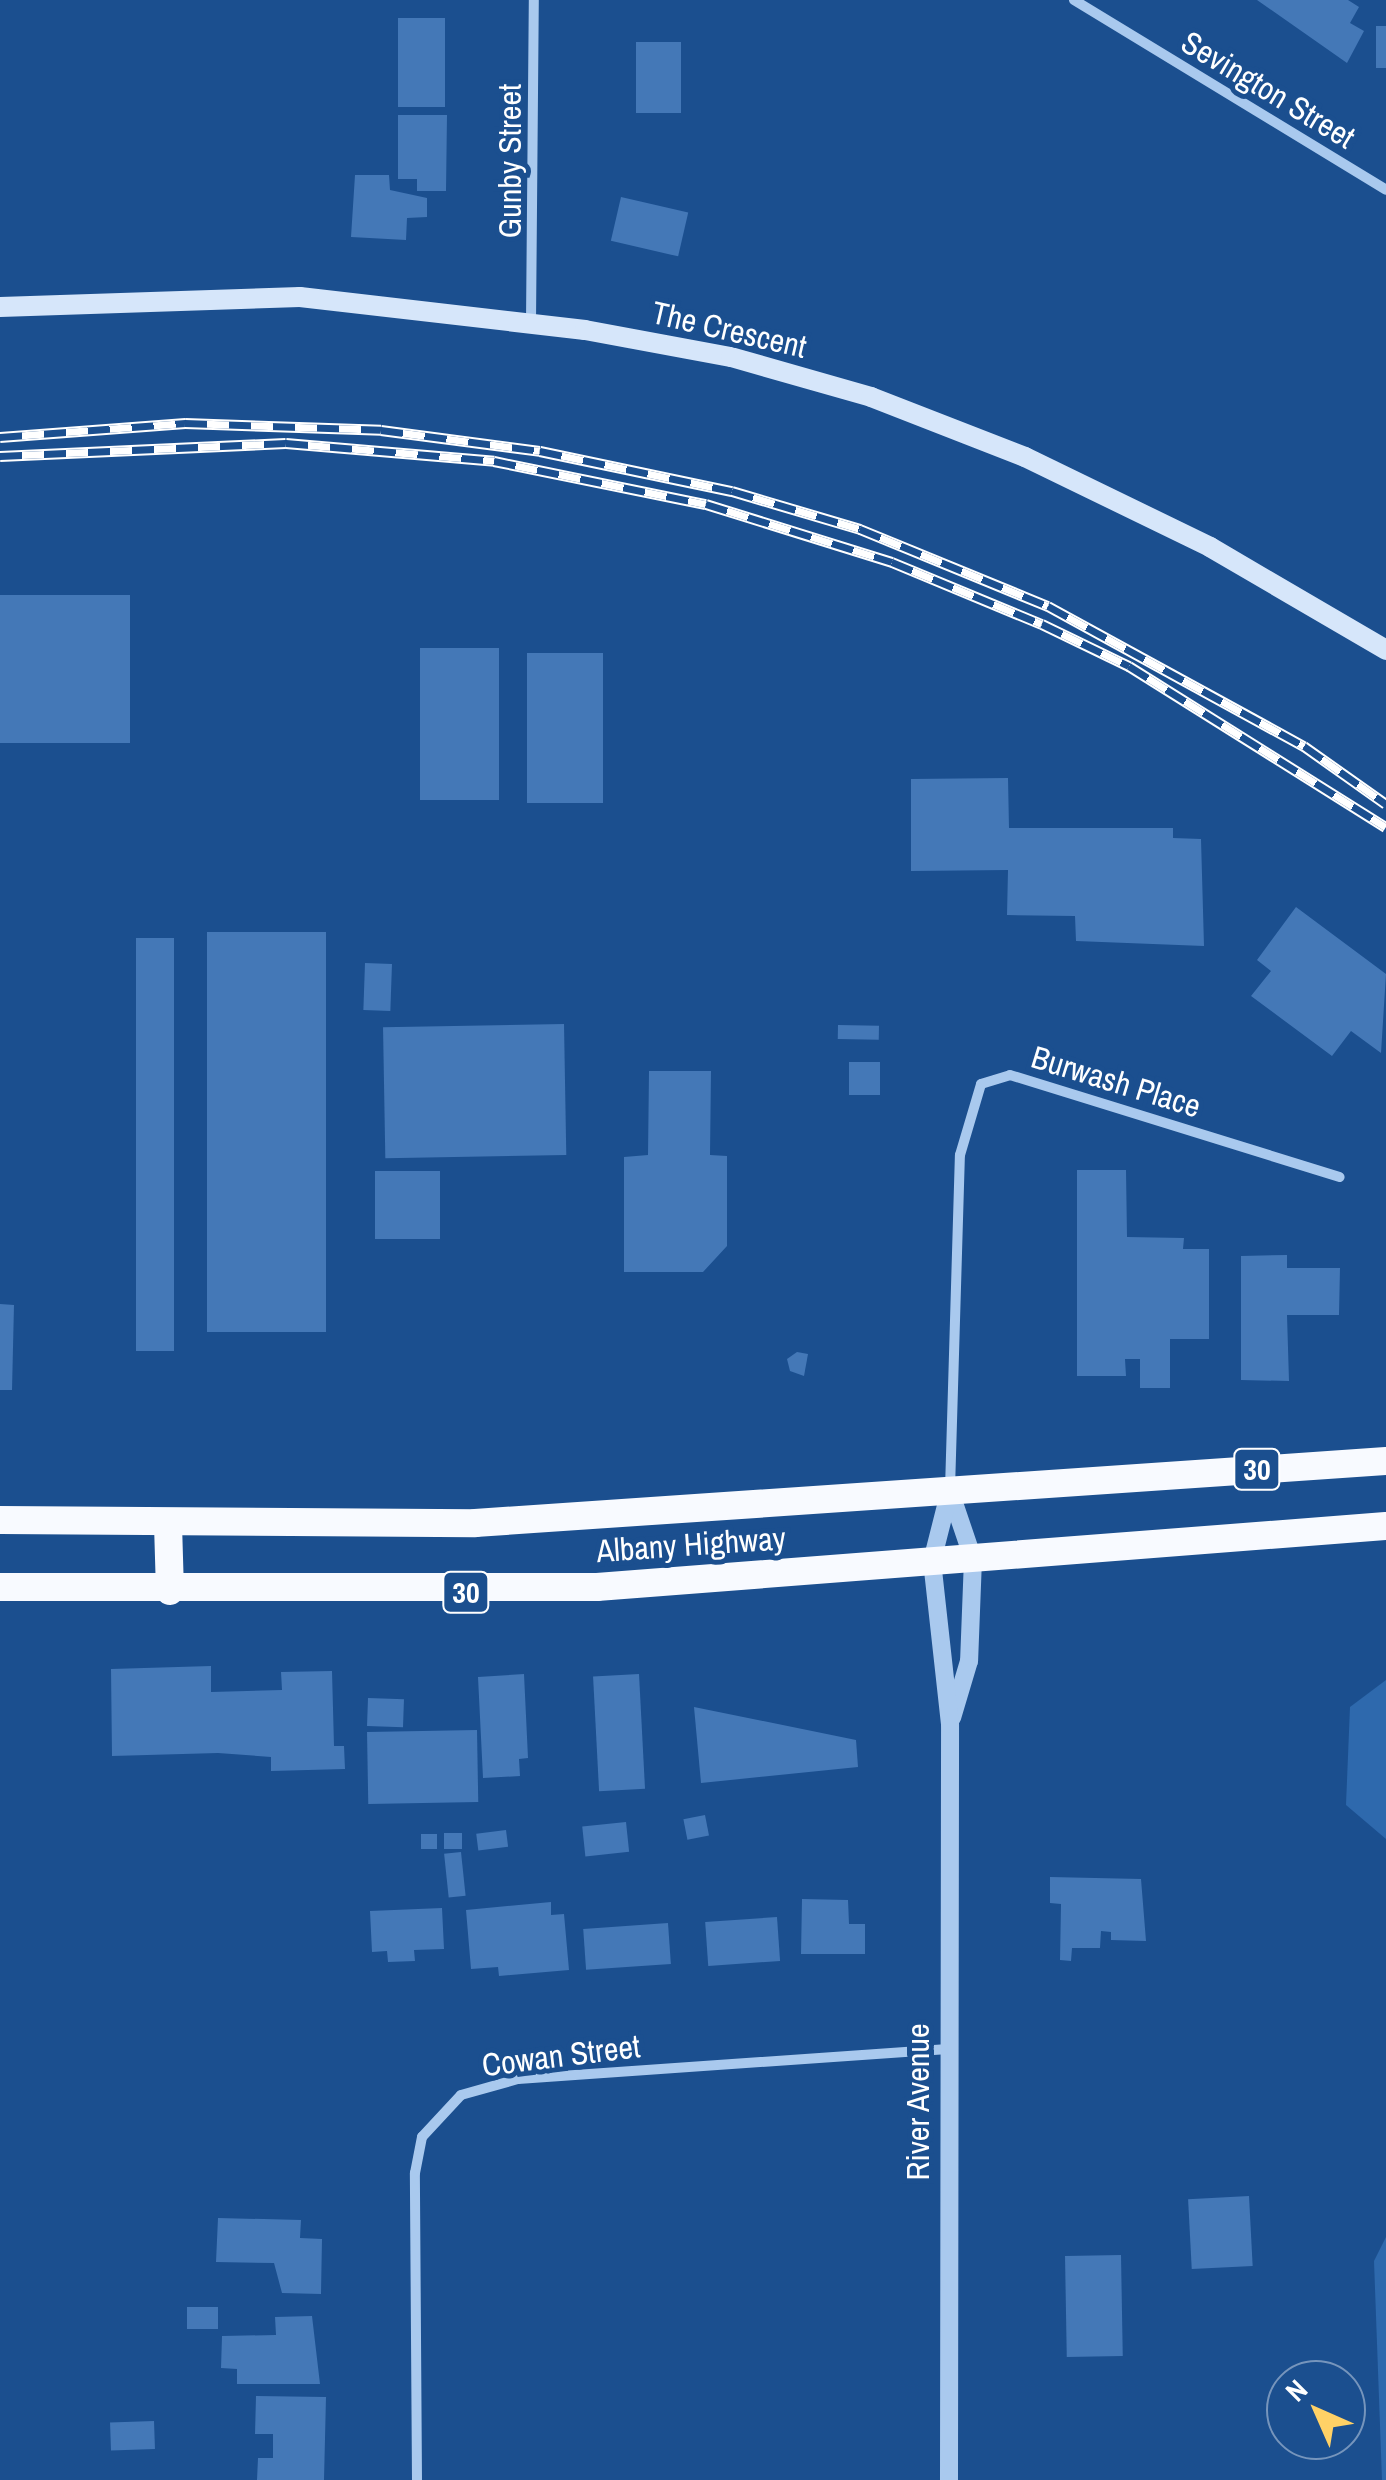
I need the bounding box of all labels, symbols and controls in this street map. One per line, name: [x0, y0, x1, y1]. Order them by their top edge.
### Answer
street label: Sevington Street: [1174, 23, 1362, 157]
street label: Gunby Street: [491, 84, 529, 238]
street label: The Crescent: [648, 294, 810, 366]
street label: Burwash Place: [1027, 1038, 1205, 1126]
road number: 30: [1232, 1444, 1282, 1494]
street label: Albany Highway: [595, 1519, 787, 1571]
road number: 30: [441, 1567, 491, 1617]
street label: River Avenue: [899, 2023, 937, 2181]
street label: Cowan Street: [480, 2027, 642, 2085]
north arrow: [1266, 2360, 1366, 2460]
text: N: [1277, 2371, 1315, 2410]

